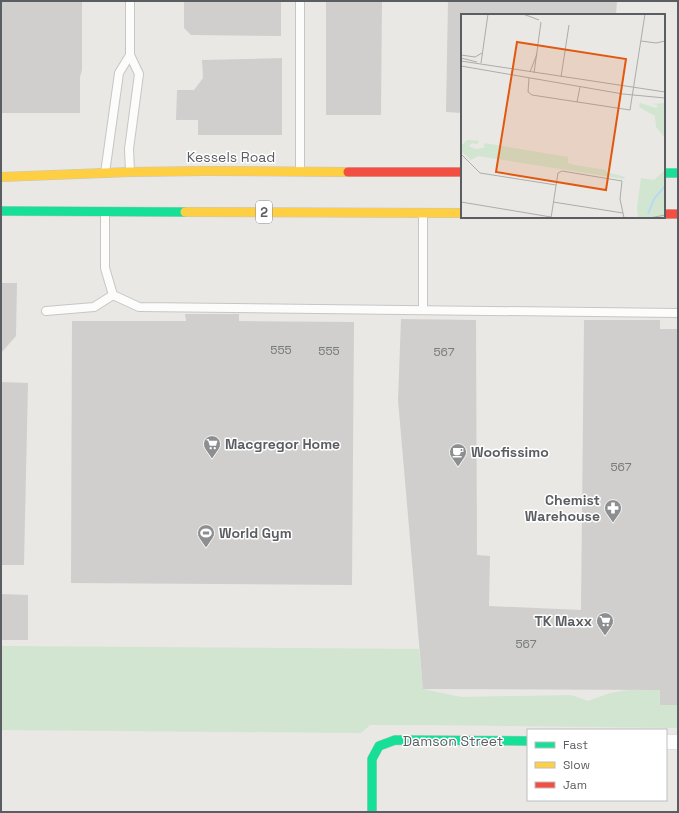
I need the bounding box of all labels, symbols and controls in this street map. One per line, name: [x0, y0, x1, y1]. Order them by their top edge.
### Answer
inset map: [461, 14, 665, 218]
street label: Kessels Road: [187, 148, 275, 166]
road number: 2: [256, 201, 272, 223]
house number: 555: [270, 342, 292, 358]
house number: 555: [318, 343, 340, 359]
house number: 567: [433, 344, 455, 360]
supermarket icon: Macgregor Home: [202, 434, 222, 459]
place label: Macgregor Home: [225, 435, 340, 453]
cafe icon: Woofissimo: [448, 442, 468, 467]
place label: Woofissimo: [471, 443, 549, 461]
house number: 567: [610, 459, 632, 475]
place label: Chemist Warehouse: [525, 491, 600, 525]
pharmacy icon: Chemist Warehouse: [603, 498, 623, 523]
sports icon: World Gym: [196, 523, 216, 548]
place label: World Gym: [219, 524, 292, 542]
supermarket icon: TK Maxx: [595, 611, 615, 636]
place label: TK Maxx: [534, 612, 592, 630]
house number: 567: [515, 636, 537, 652]
legend: [527, 729, 667, 801]
street label: Damson Street: [403, 732, 503, 750]
text: Fast: [563, 737, 588, 753]
text: Slow: [563, 757, 590, 773]
text: Jam: [563, 777, 587, 793]

